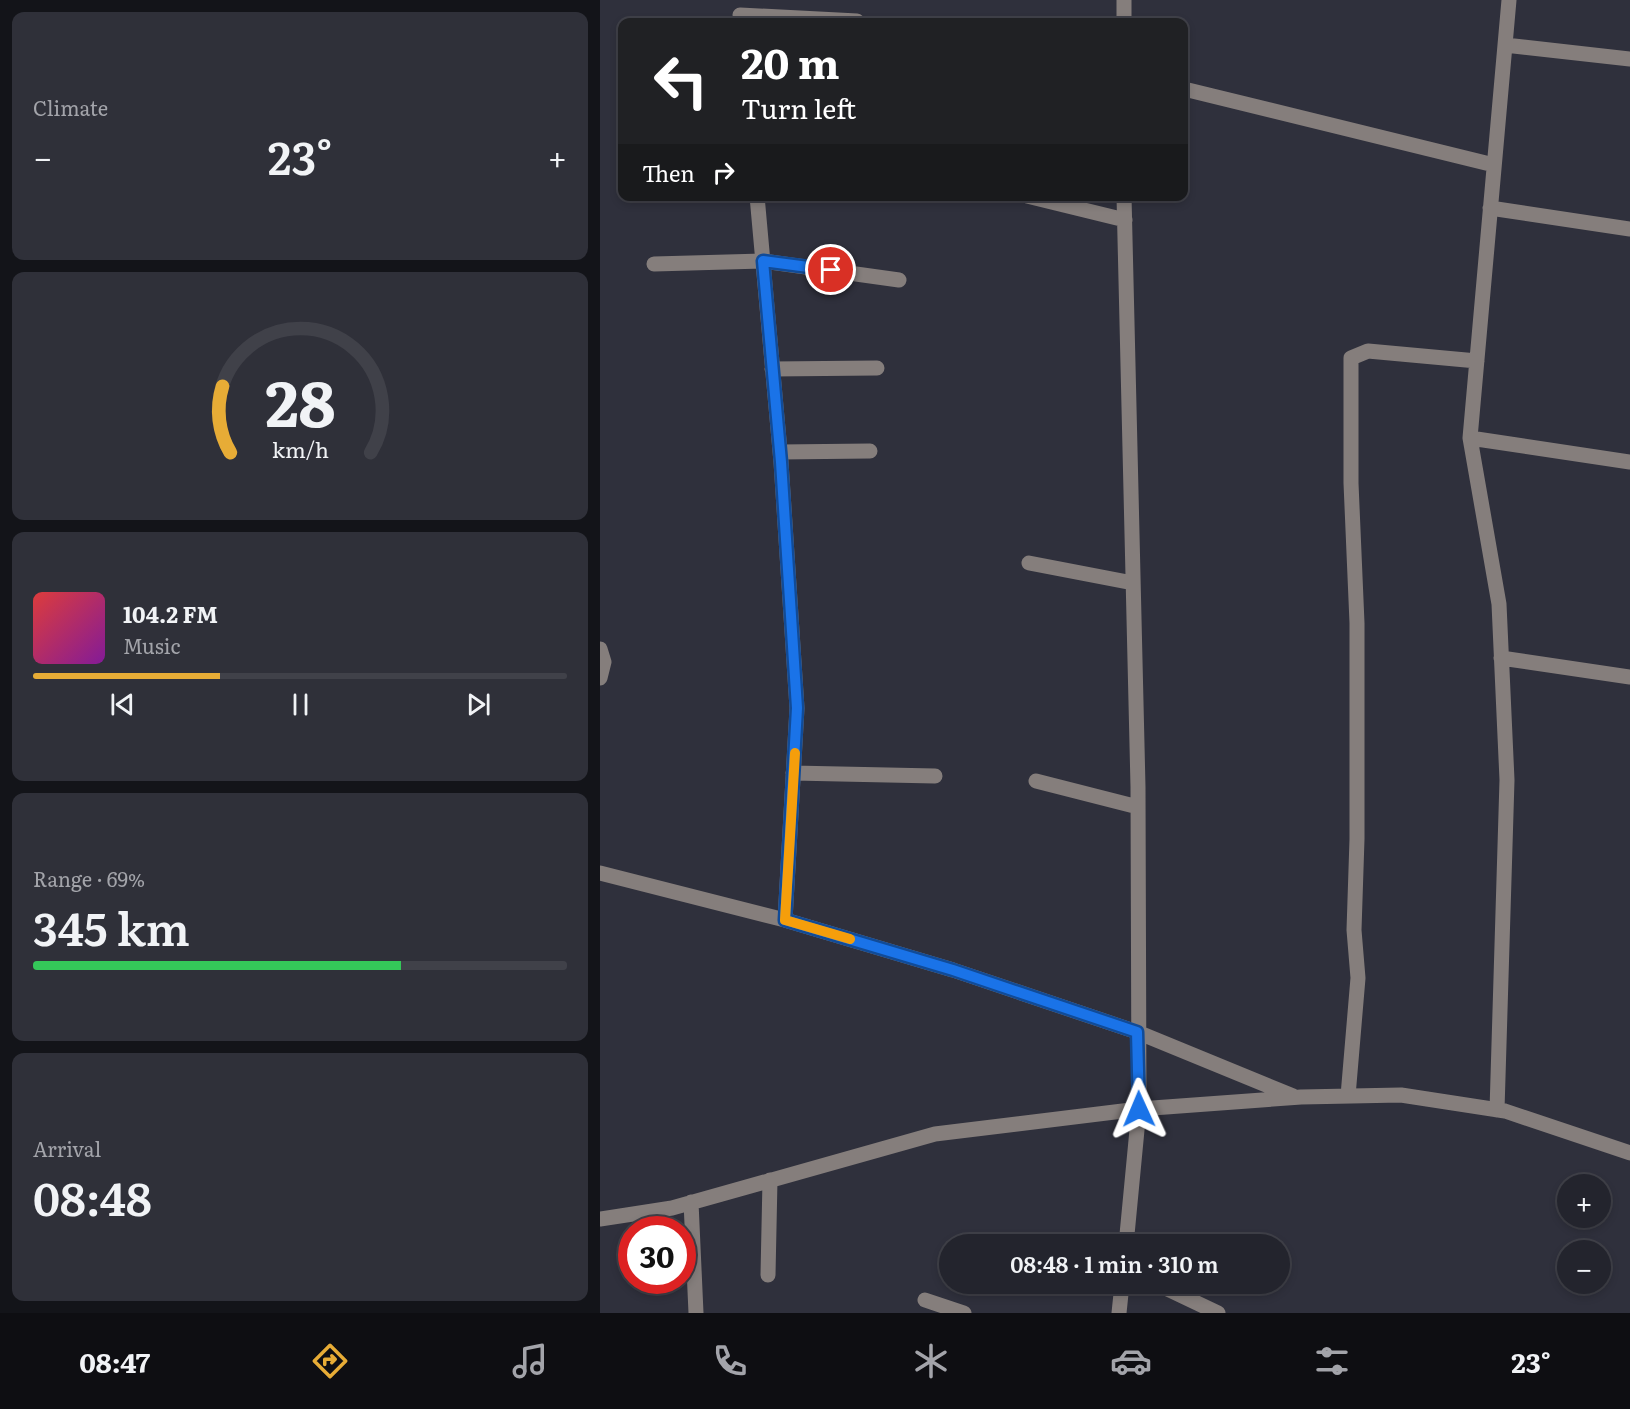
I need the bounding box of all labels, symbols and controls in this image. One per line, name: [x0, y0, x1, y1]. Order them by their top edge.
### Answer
text: 20 m: [741, 30, 840, 92]
icon: left: [642, 42, 720, 120]
text: Turn left: [741, 87, 856, 127]
text: Climate: [33, 92, 108, 122]
text: 23°: [268, 122, 332, 189]
text: −: [33, 131, 52, 180]
text: +: [548, 131, 567, 180]
text: Then: [642, 156, 695, 189]
icon: right: [707, 156, 740, 189]
pin: [805, 244, 856, 295]
icon: arrive: [814, 253, 847, 286]
text: 28: [265, 354, 335, 446]
text: km/h: [271, 434, 329, 466]
text: 104.2 FM: [123, 597, 218, 630]
text: Music: [123, 630, 180, 660]
icon: previous: [106, 688, 139, 721]
icon: pause: [284, 688, 317, 721]
icon: next: [462, 688, 495, 721]
text: Range · 69%: [33, 863, 145, 893]
text: 345 km: [33, 893, 190, 960]
position arrow: [1107, 1077, 1171, 1141]
text: Arrival: [33, 1133, 101, 1163]
text: 08:48: [33, 1163, 152, 1230]
map controls: [1557, 1174, 1611, 1294]
button: +: [1557, 1174, 1611, 1228]
speed limit sign: 30: [618, 1216, 696, 1294]
button: −: [1557, 1240, 1611, 1294]
text: 08:48 · 1 min · 310 m: [1010, 1247, 1219, 1280]
icon: directions: [309, 1340, 351, 1382]
icon: music: [509, 1340, 551, 1382]
icon: phone: [709, 1340, 751, 1382]
icon: climate: [910, 1340, 952, 1382]
icon: car: [1110, 1340, 1152, 1382]
icon: filters: [1311, 1340, 1353, 1382]
text: 08:47: [79, 1341, 150, 1381]
text: 23°: [1511, 1341, 1551, 1381]

